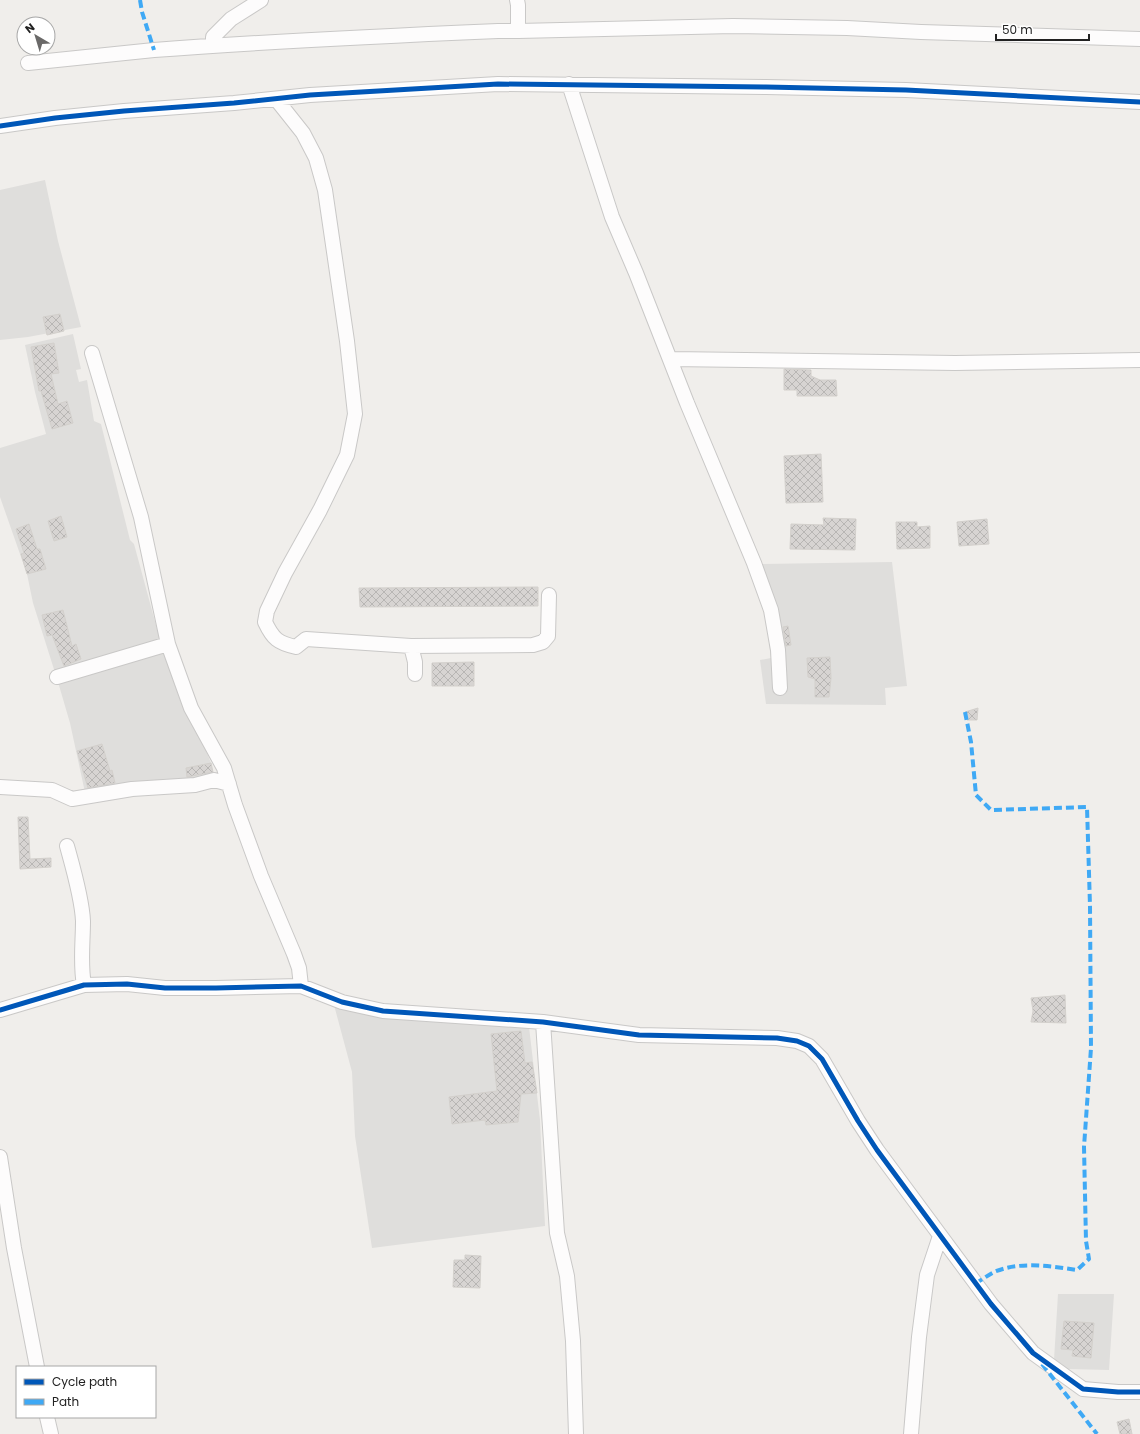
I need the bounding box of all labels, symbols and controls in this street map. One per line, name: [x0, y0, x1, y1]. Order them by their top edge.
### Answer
north arrow: [16, 16, 56, 56]
scale bar: [996, 16, 1089, 42]
text: N: [22, 19, 38, 37]
text: 50 m: [1002, 21, 1033, 38]
legend: [16, 1366, 156, 1418]
text: Cycle path: [52, 1373, 117, 1390]
text: Path: [52, 1393, 79, 1410]

